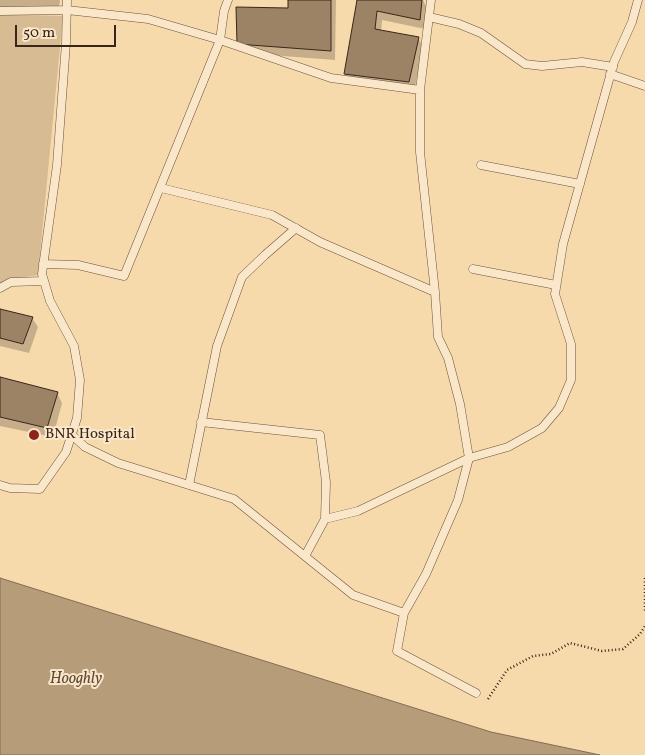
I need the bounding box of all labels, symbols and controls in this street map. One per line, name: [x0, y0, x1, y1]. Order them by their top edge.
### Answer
scale bar: [18, 15, 119, 47]
text: 50 m: [23, 23, 55, 44]
place label: BNR Hospital: [45, 426, 135, 444]
marker: BNR Hospital: [27, 428, 41, 442]
water label: Hooghly: [50, 670, 102, 690]

